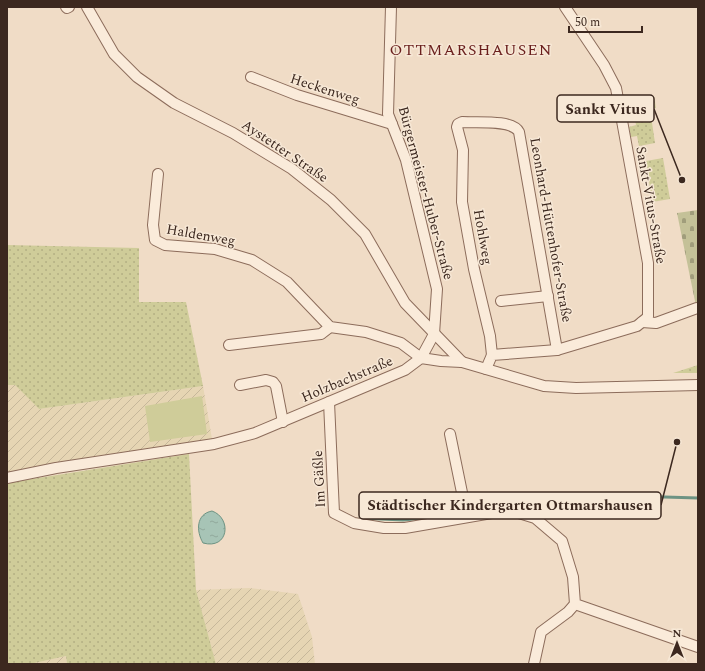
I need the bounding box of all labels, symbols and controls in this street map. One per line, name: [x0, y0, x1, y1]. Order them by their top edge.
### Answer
scale bar: [569, 8, 642, 34]
text: 50 m: [575, 13, 600, 32]
district label: OTTMARSHAUSEN: [389, 38, 553, 62]
street label: Heckenweg: [287, 68, 363, 110]
callout: Sankt Vitus: [557, 95, 654, 122]
text: Sankt Vitus: [565, 98, 647, 121]
street label: Bürgermeister-Huber-Straße: [393, 104, 459, 282]
street label: Aystetter Straße: [237, 114, 333, 188]
street label: Leonhard-Hüttenhofer-Straße: [524, 136, 578, 324]
street label: Sankt-Vitus-Straße: [630, 145, 672, 266]
street label: Hohlweg: [468, 208, 498, 266]
street label: Haldenweg: [165, 219, 237, 251]
street label: Holzbachstraße: [298, 350, 396, 408]
street label: Im Gäßle: [307, 449, 331, 508]
callout: Städtischer Kindergarten Ottmarshausen: [359, 492, 661, 519]
text: Städtischer Kindergarten Ottmarshausen: [367, 494, 653, 517]
north arrow: [657, 623, 697, 663]
text: N: [673, 625, 682, 642]

